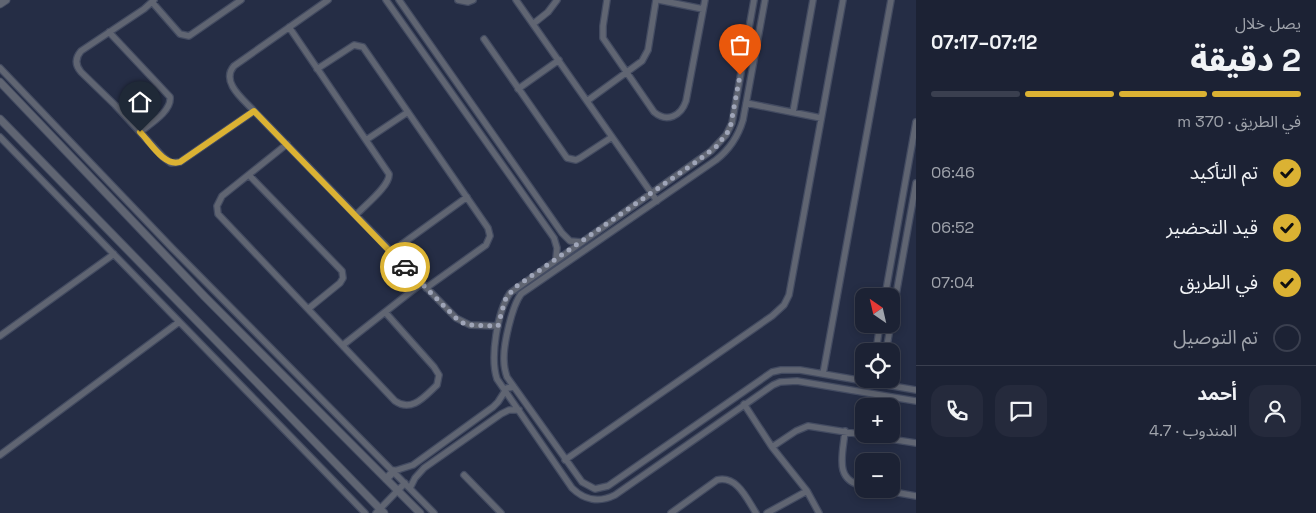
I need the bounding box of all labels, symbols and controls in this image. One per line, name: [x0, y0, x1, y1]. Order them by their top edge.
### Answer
text: يصل خلال: [1235, 13, 1301, 34]
pin: [719, 24, 761, 75]
text: 07:12–07:17: [931, 30, 1037, 55]
icon: bag: [726, 31, 754, 59]
text: 2 دقيقة: [1190, 40, 1301, 80]
pin: [119, 81, 161, 132]
icon: home: [126, 88, 154, 116]
text: في الطريق · 370 m: [1177, 111, 1301, 132]
icon: check: [1273, 159, 1301, 187]
text: تم التأكيد: [1190, 160, 1258, 185]
text: 06:46: [931, 162, 975, 183]
icon: check: [1273, 214, 1301, 242]
text: قيد التحضير: [1166, 215, 1258, 240]
text: 06:52: [931, 217, 974, 238]
courier: [380, 242, 430, 292]
icon: car: [391, 253, 419, 281]
icon: check: [1273, 269, 1301, 297]
text: في الطريق: [1180, 270, 1258, 295]
text: 07:04: [931, 272, 974, 293]
north arrow: [855, 288, 900, 332]
map controls: [855, 288, 900, 498]
text: تم التوصيل: [1173, 325, 1258, 350]
button: locate: [855, 343, 900, 388]
text: أحمد: [1197, 381, 1237, 406]
button: phone: [931, 385, 983, 437]
button: chat: [995, 385, 1047, 437]
button: person: [1249, 385, 1301, 437]
button: +: [855, 398, 900, 443]
text: المندوب · 4.7: [1149, 420, 1237, 441]
button: −: [855, 453, 900, 498]

